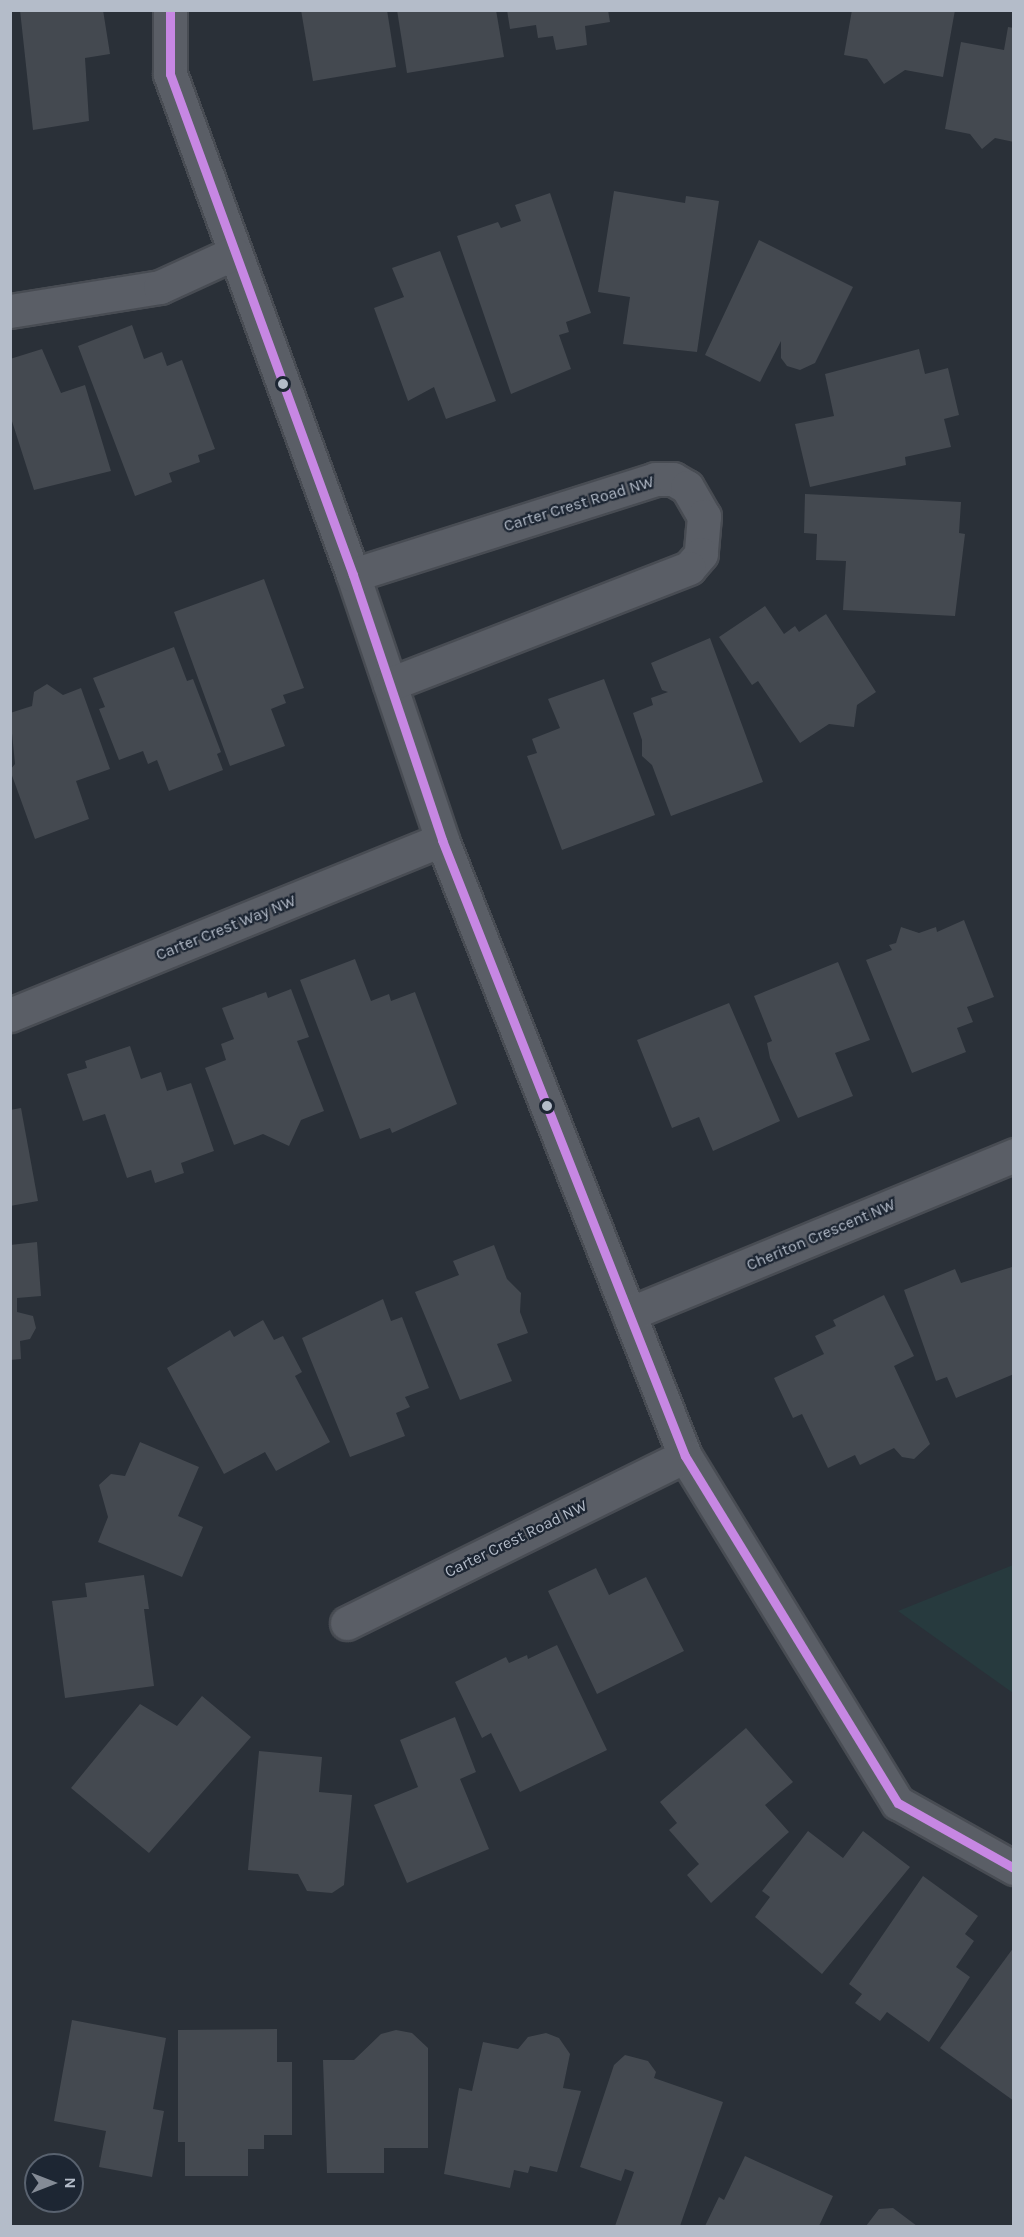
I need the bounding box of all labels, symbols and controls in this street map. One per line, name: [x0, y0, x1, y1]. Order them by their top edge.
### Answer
unlabelled marker: [277, 378, 289, 390]
street label: Carter Crest Road NW: [502, 472, 656, 536]
street label: Carter Crest Way NW: [153, 891, 299, 965]
unlabelled marker: [541, 1100, 553, 1112]
street label: Cheriton Crescent NW: [744, 1195, 898, 1275]
street label: Carter Crest Road NW: [442, 1496, 590, 1582]
north arrow: [24, 2153, 84, 2213]
text: N: [61, 2177, 80, 2189]

